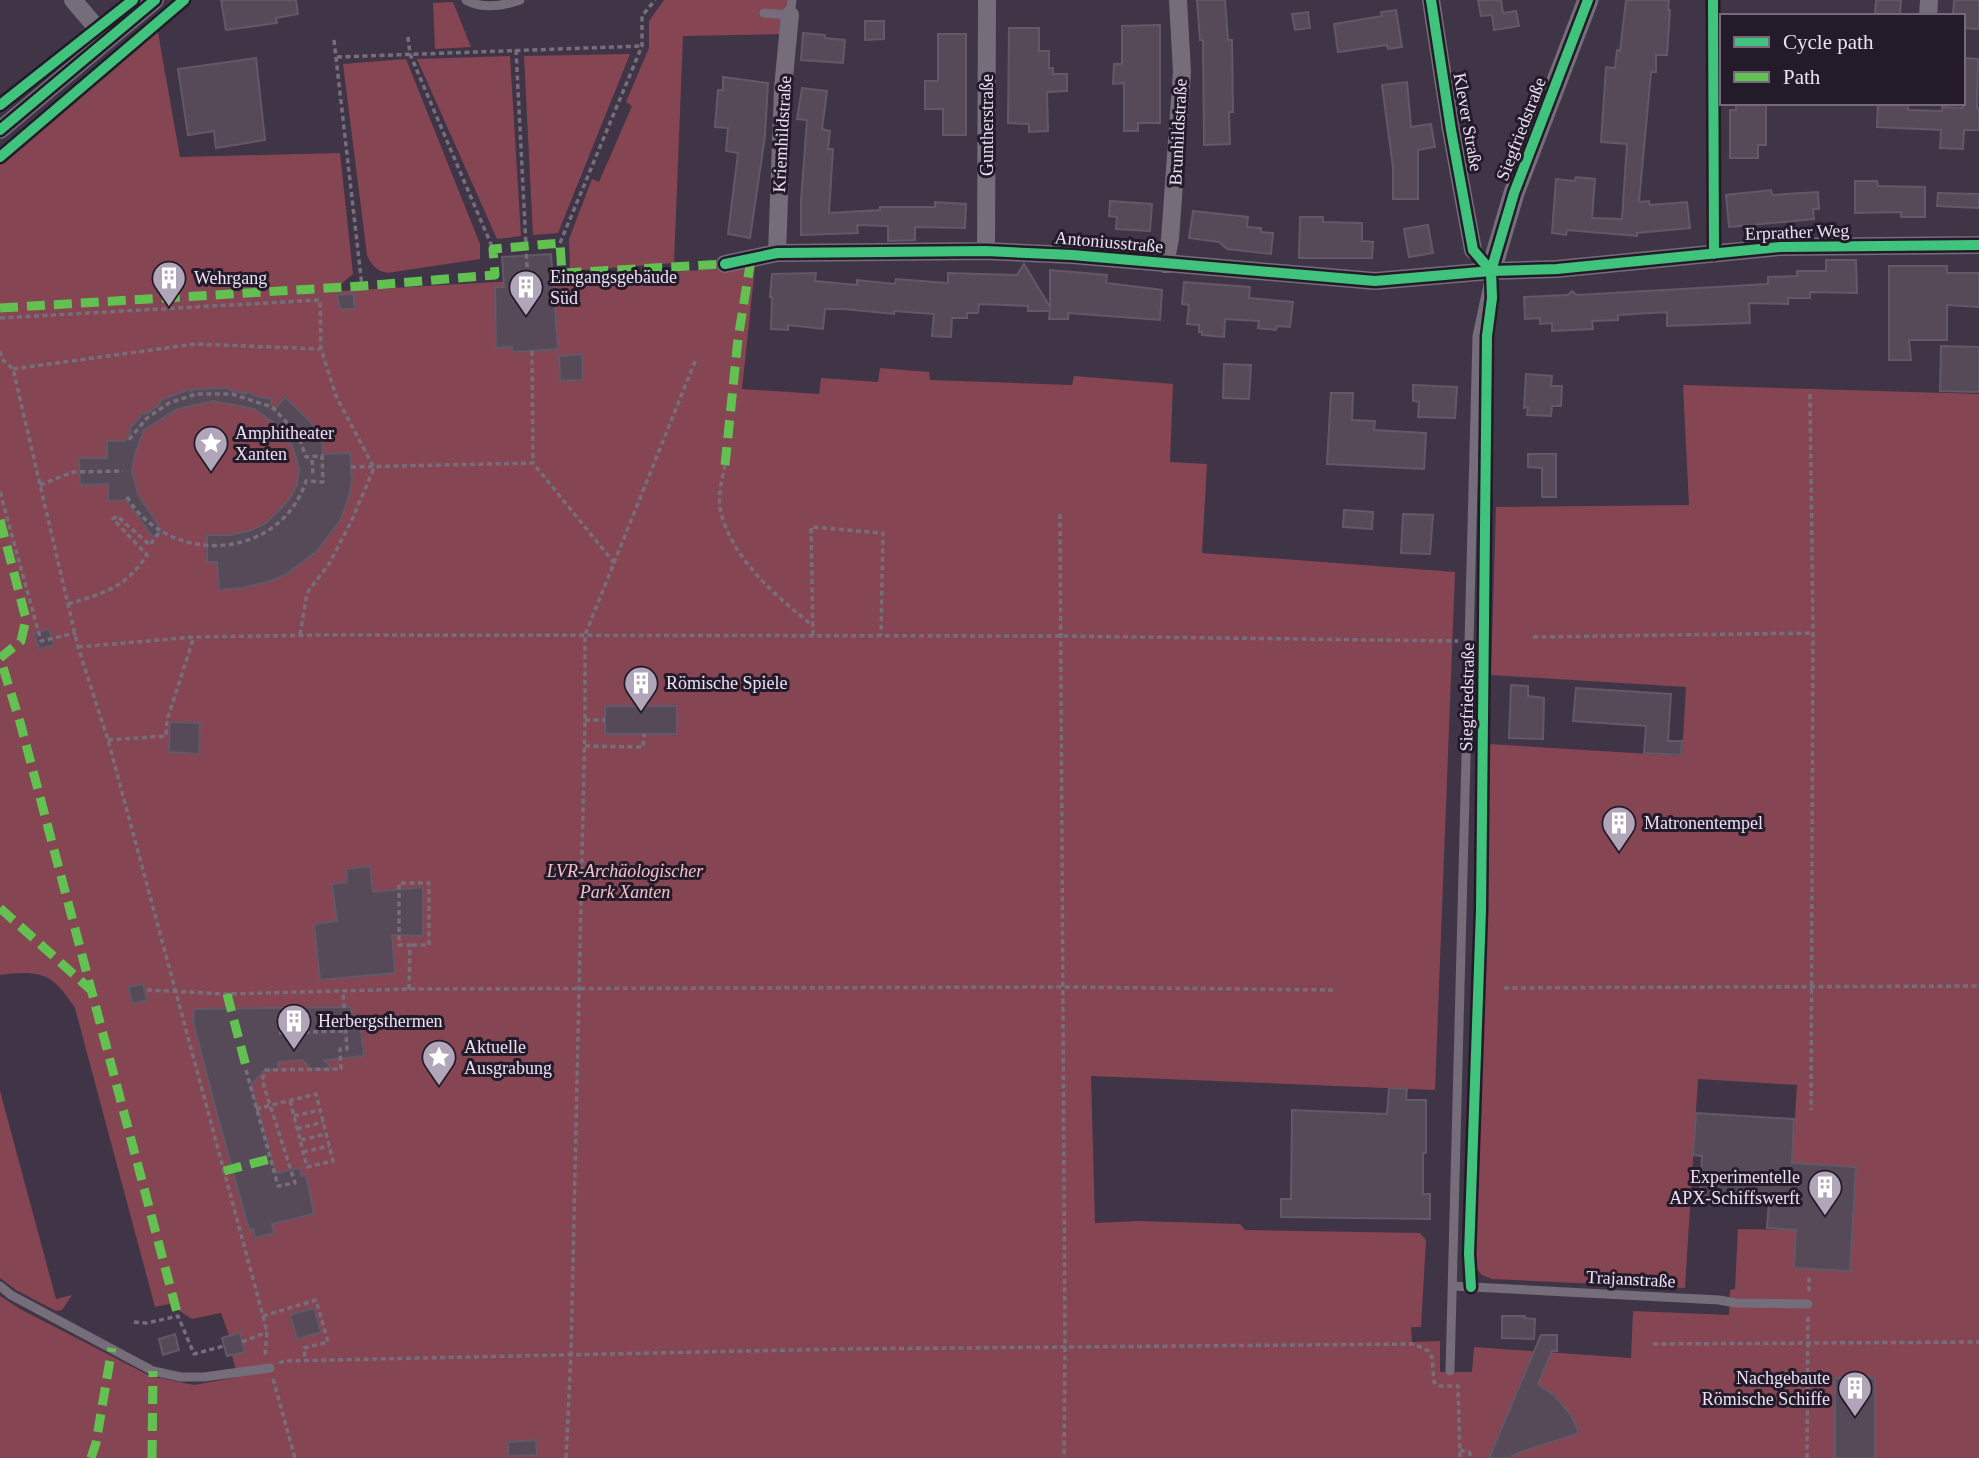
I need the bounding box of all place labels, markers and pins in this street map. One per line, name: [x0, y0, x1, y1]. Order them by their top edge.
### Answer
building icon: Wehrgang: [150, 259, 188, 308]
place label: Eingangsgebäude Süd: [550, 267, 677, 308]
place label: Wehrgang: [194, 268, 267, 288]
building icon: Eingangsgebäude Süd: [507, 268, 545, 317]
place label: Amphitheater Xanten: [235, 423, 334, 464]
place icon: Amphitheater Xanten: [192, 424, 230, 473]
building icon: Römische Spiele: [622, 664, 660, 713]
place label: Römische Spiele: [666, 673, 787, 693]
building icon: Matronentempel: [1600, 804, 1638, 853]
place label: Matronentempel: [1644, 813, 1763, 833]
building icon: Herbergsthermen: [275, 1002, 313, 1051]
place label: Herbergsthermen: [318, 1011, 443, 1031]
place label: Aktuelle Ausgrabung: [464, 1037, 552, 1078]
place icon: Aktuelle Ausgrabung: [420, 1038, 458, 1087]
place label: Experimentelle APX-Schiffswerft: [1669, 1167, 1800, 1208]
building icon: Experimentelle APX-Schiffswerft: [1806, 1168, 1844, 1217]
place label: Nachgebaute Römische Schiffe: [1702, 1368, 1830, 1409]
building icon: Nachgebaute Römische Schiffe: [1836, 1369, 1874, 1418]

